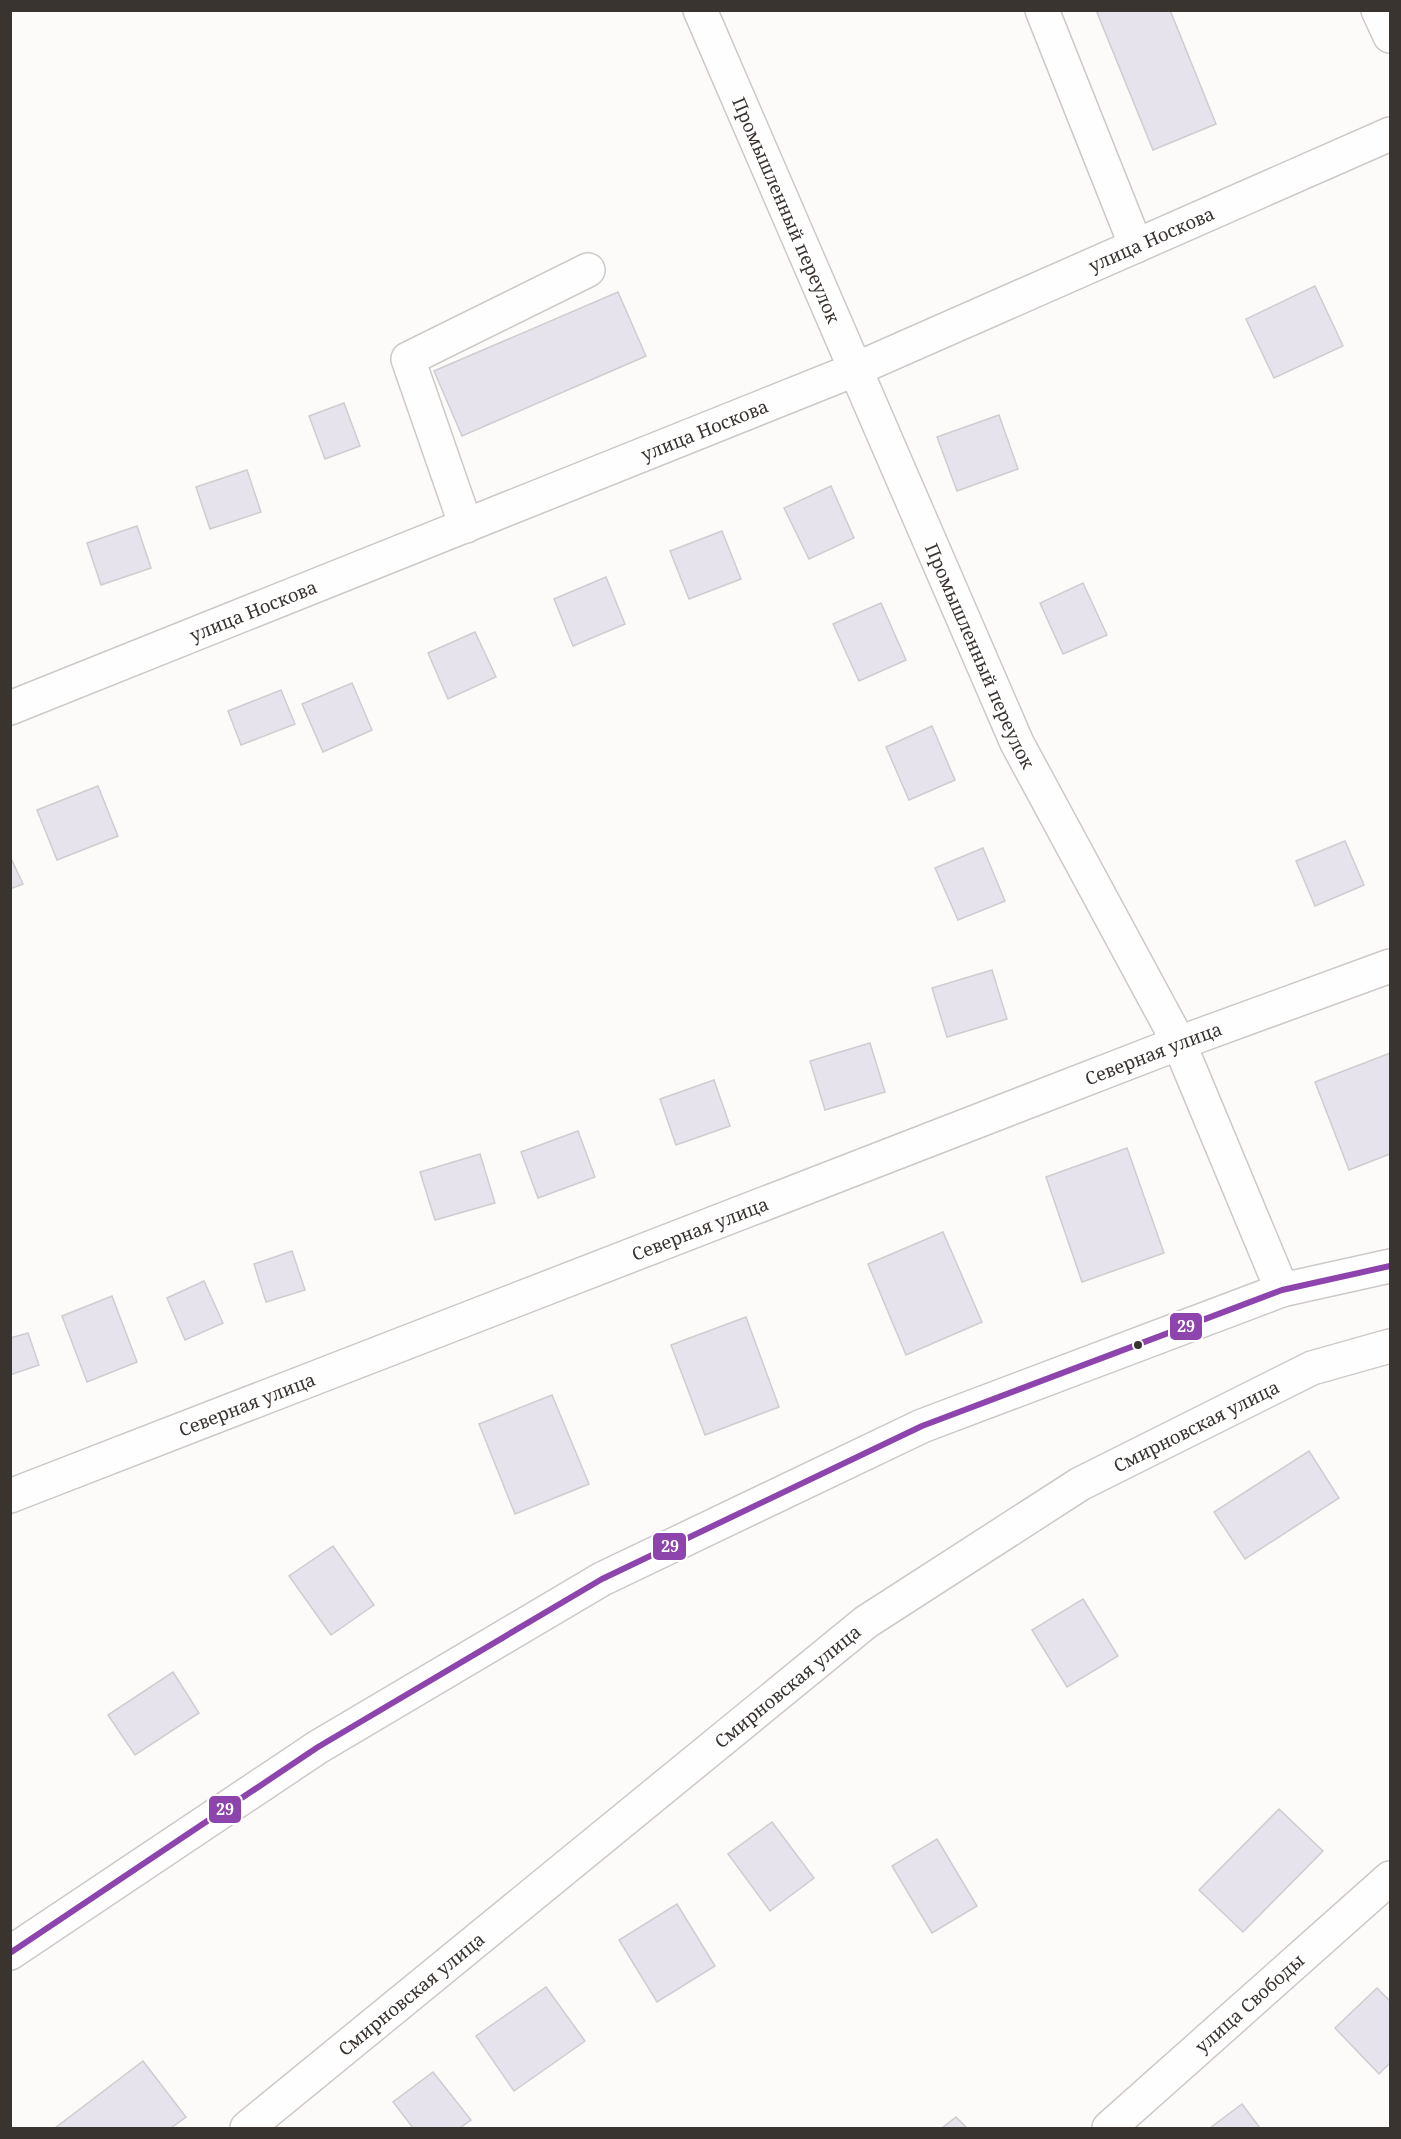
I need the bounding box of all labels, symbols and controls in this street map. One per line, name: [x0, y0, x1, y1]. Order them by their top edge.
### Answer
street label: Промышленный переулок: [727, 93, 846, 327]
street label: улица Носкова: [1085, 201, 1218, 277]
street label: улица Носкова: [637, 394, 772, 466]
street label: Промышленный переулок: [920, 539, 1041, 773]
street label: улица Носкова: [186, 574, 320, 647]
street label: Северная улица: [1081, 1016, 1225, 1090]
street label: Северная улица: [628, 1191, 772, 1266]
line badge: 29: [1169, 1312, 1203, 1341]
text: 29: [1177, 1315, 1195, 1337]
unlabelled marker: [1132, 1339, 1144, 1351]
street label: Северная улица: [175, 1367, 319, 1442]
street label: Смирновская улица: [1109, 1374, 1283, 1477]
line badge: 29: [652, 1532, 687, 1561]
text: 29: [661, 1535, 679, 1557]
street label: Смирновская улица: [709, 1619, 866, 1753]
line badge: 29: [208, 1795, 242, 1824]
text: 29: [216, 1798, 234, 1820]
street label: Смирновская улица: [333, 1927, 489, 2061]
street label: улица Свободы: [1190, 1948, 1309, 2058]

